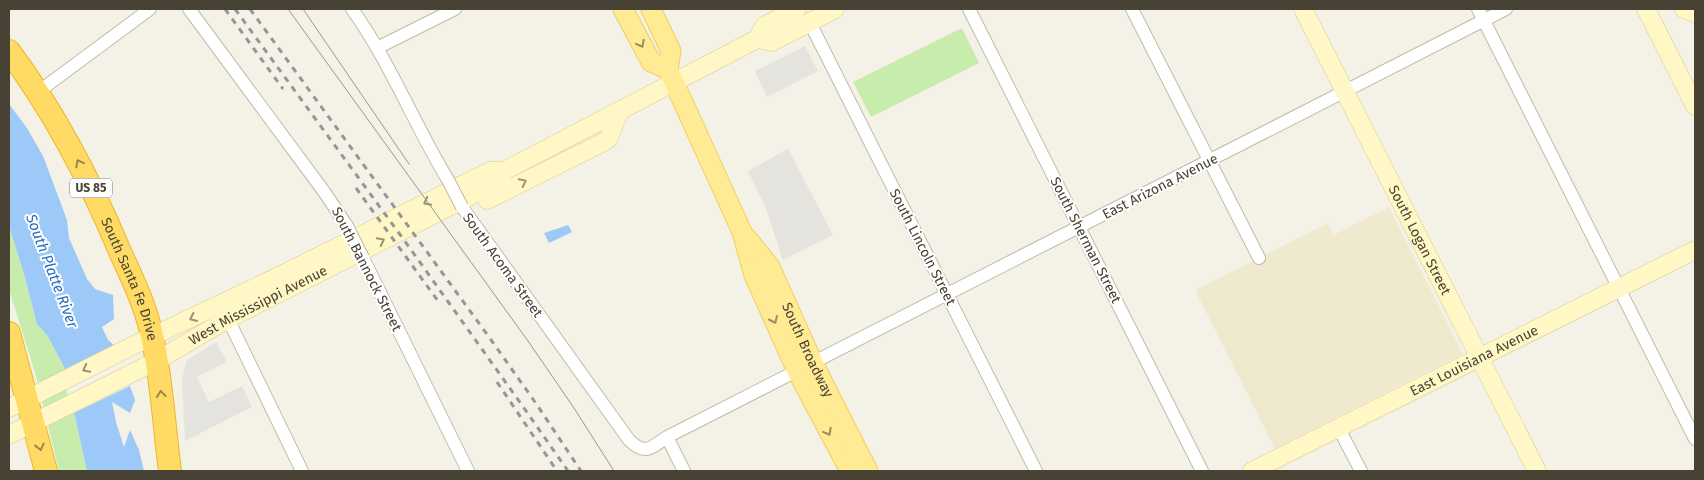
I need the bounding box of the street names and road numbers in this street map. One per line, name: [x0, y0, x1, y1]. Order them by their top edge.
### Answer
street label: East Arizona Avenue: [1099, 150, 1221, 223]
street label: South Sherman Street: [1046, 174, 1125, 307]
road number: US 85: [70, 178, 112, 198]
street label: South Logan Street: [1385, 183, 1455, 299]
street label: South Lincoln Street: [886, 186, 960, 309]
street label: South Bannock Street: [328, 204, 406, 335]
street label: South Acoma Street: [459, 210, 547, 322]
street label: South Santa Fe Drive: [97, 215, 161, 342]
street label: West Mississippi Avenue: [186, 262, 330, 349]
street label: South Broadway: [778, 300, 837, 400]
street label: East Louisiana Avenue: [1407, 322, 1541, 400]

